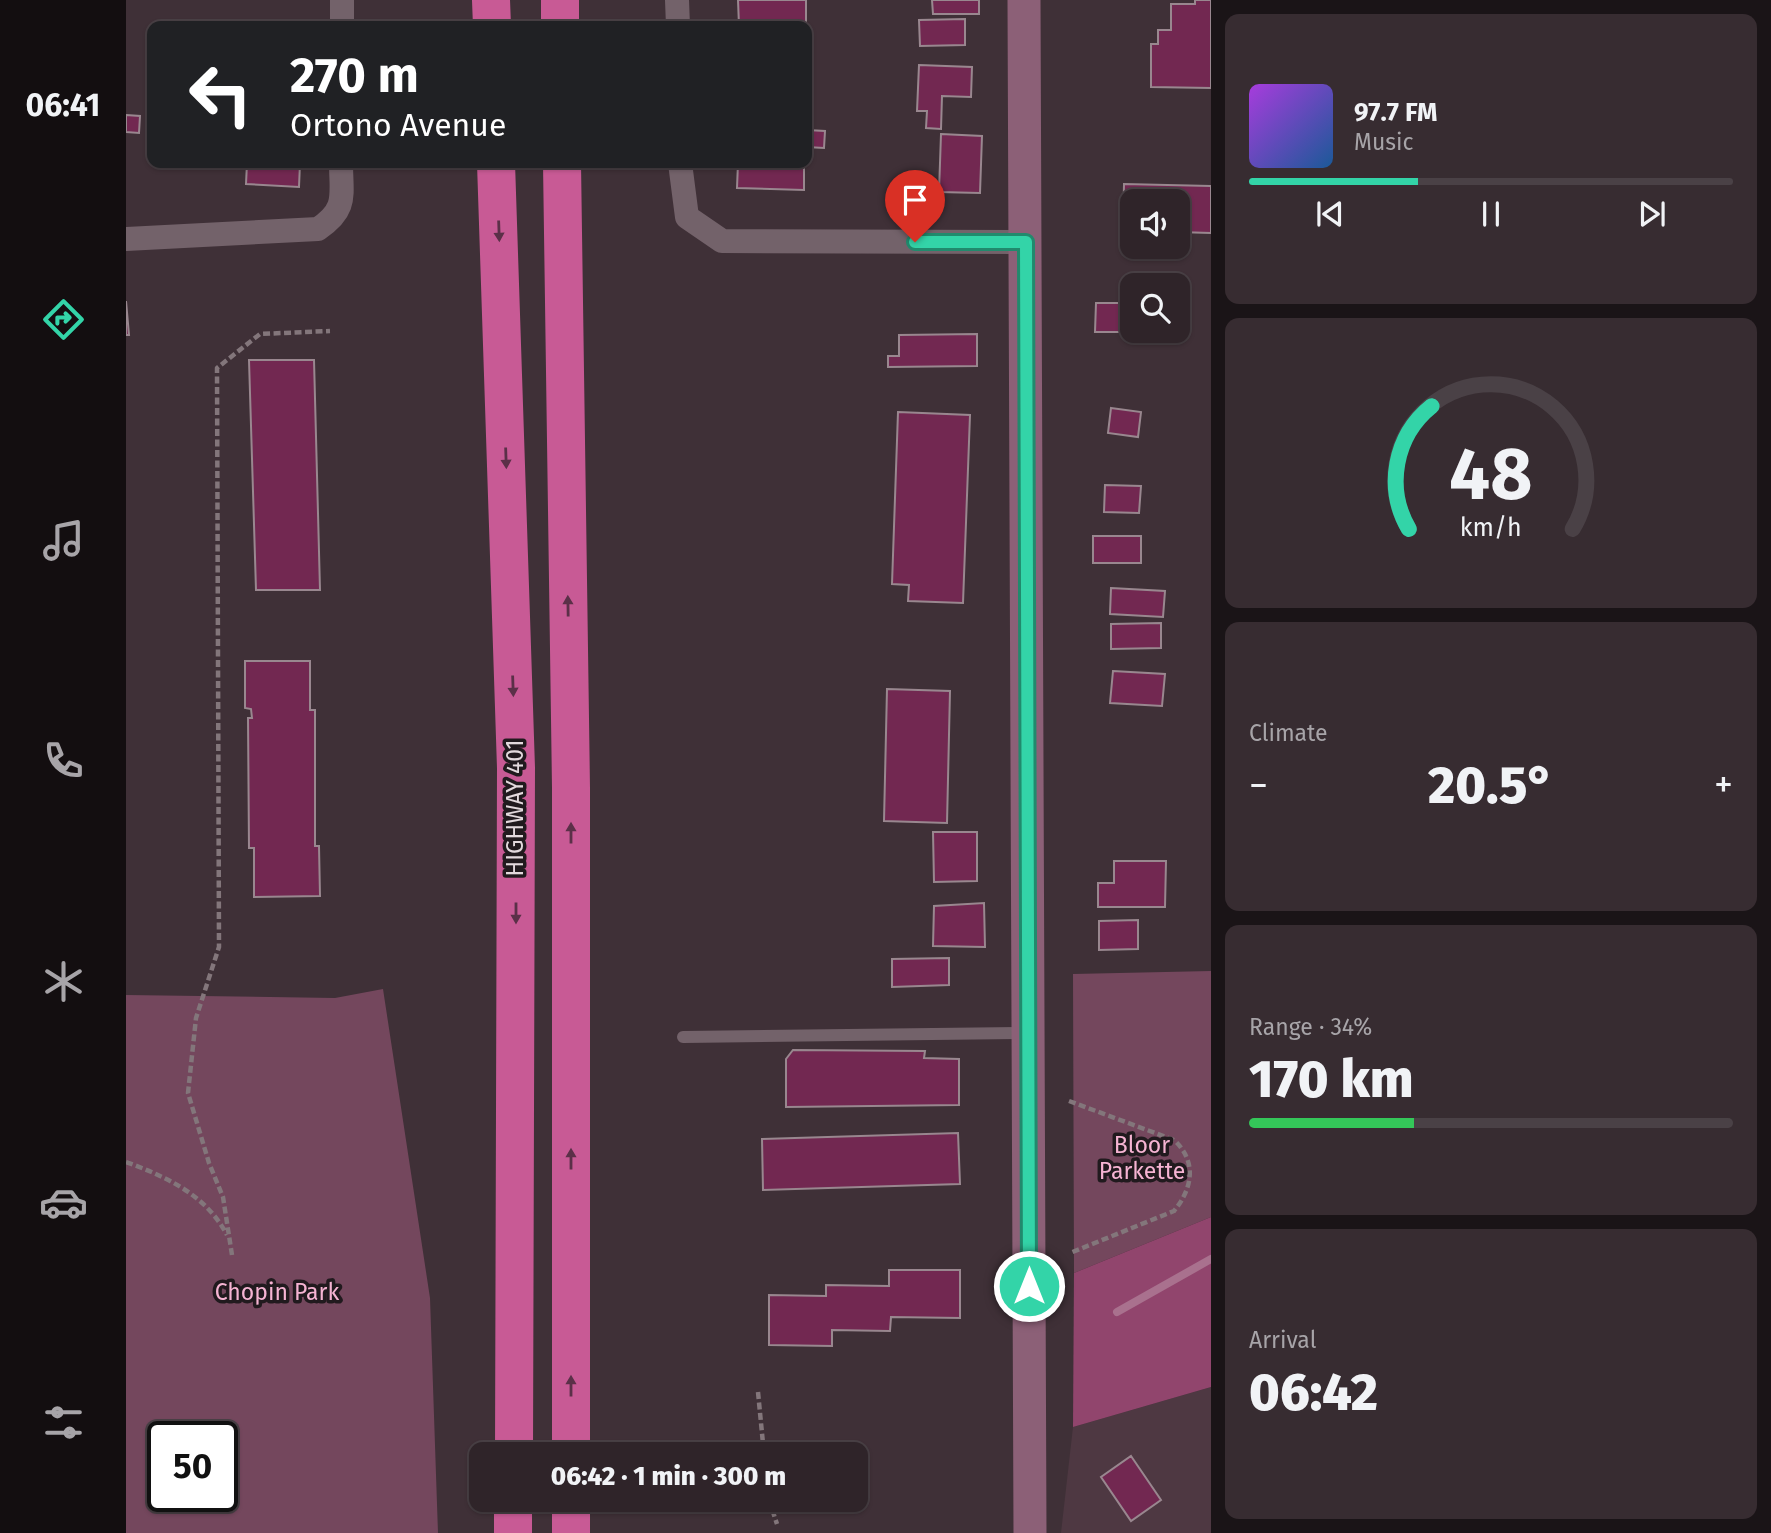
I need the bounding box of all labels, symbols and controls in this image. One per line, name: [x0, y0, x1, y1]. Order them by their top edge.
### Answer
text: 270 m: [290, 46, 419, 105]
icon: left: [175, 49, 266, 140]
text: 06:41: [26, 86, 100, 124]
text: 97.7 FM: [1354, 97, 1437, 128]
text: Ortono Avenue: [290, 106, 506, 144]
text: Music: [1354, 128, 1414, 156]
pin: [885, 170, 945, 242]
icon: arrive: [896, 181, 934, 219]
map controls: [1120, 189, 1190, 343]
button: sound: [1120, 189, 1190, 259]
icon: previous: [1311, 195, 1349, 233]
icon: pause: [1472, 195, 1510, 233]
icon: next: [1633, 195, 1671, 233]
one-way arrow: [493, 220, 504, 242]
button: search: [1120, 273, 1190, 343]
icon: directions: [39, 295, 88, 344]
text: 48: [1449, 431, 1533, 518]
one-way arrow: [500, 448, 512, 470]
text: km/h: [1460, 512, 1522, 542]
icon: music: [39, 516, 88, 565]
one-way arrow: [562, 594, 574, 616]
one-way arrow: [508, 675, 519, 697]
text: Climate: [1249, 719, 1328, 747]
icon: phone: [39, 736, 88, 785]
street label: HIGHWAY 401: [501, 740, 529, 876]
text: 20.5°: [1428, 754, 1554, 817]
text: −: [1249, 762, 1268, 808]
text: +: [1714, 762, 1733, 808]
one-way arrow: [565, 822, 577, 844]
one-way arrow: [510, 902, 522, 924]
icon: climate: [39, 957, 88, 1006]
text: Range · 34%: [1249, 1013, 1372, 1041]
text: 170 km: [1249, 1048, 1414, 1111]
park label: Bloor Parkette: [1099, 1131, 1185, 1185]
one-way arrow: [565, 1147, 577, 1169]
icon: car: [39, 1178, 88, 1227]
position arrow: [992, 1249, 1066, 1323]
park label: Chopin Park: [215, 1278, 339, 1306]
text: Arrival: [1249, 1326, 1316, 1354]
text: 06:42: [1249, 1361, 1378, 1424]
one-way arrow: [565, 1375, 577, 1397]
icon: filters: [39, 1398, 88, 1447]
speed limit sign: 50: [147, 1421, 238, 1512]
text: 06:42 · 1 min · 300 m: [551, 1461, 786, 1492]

